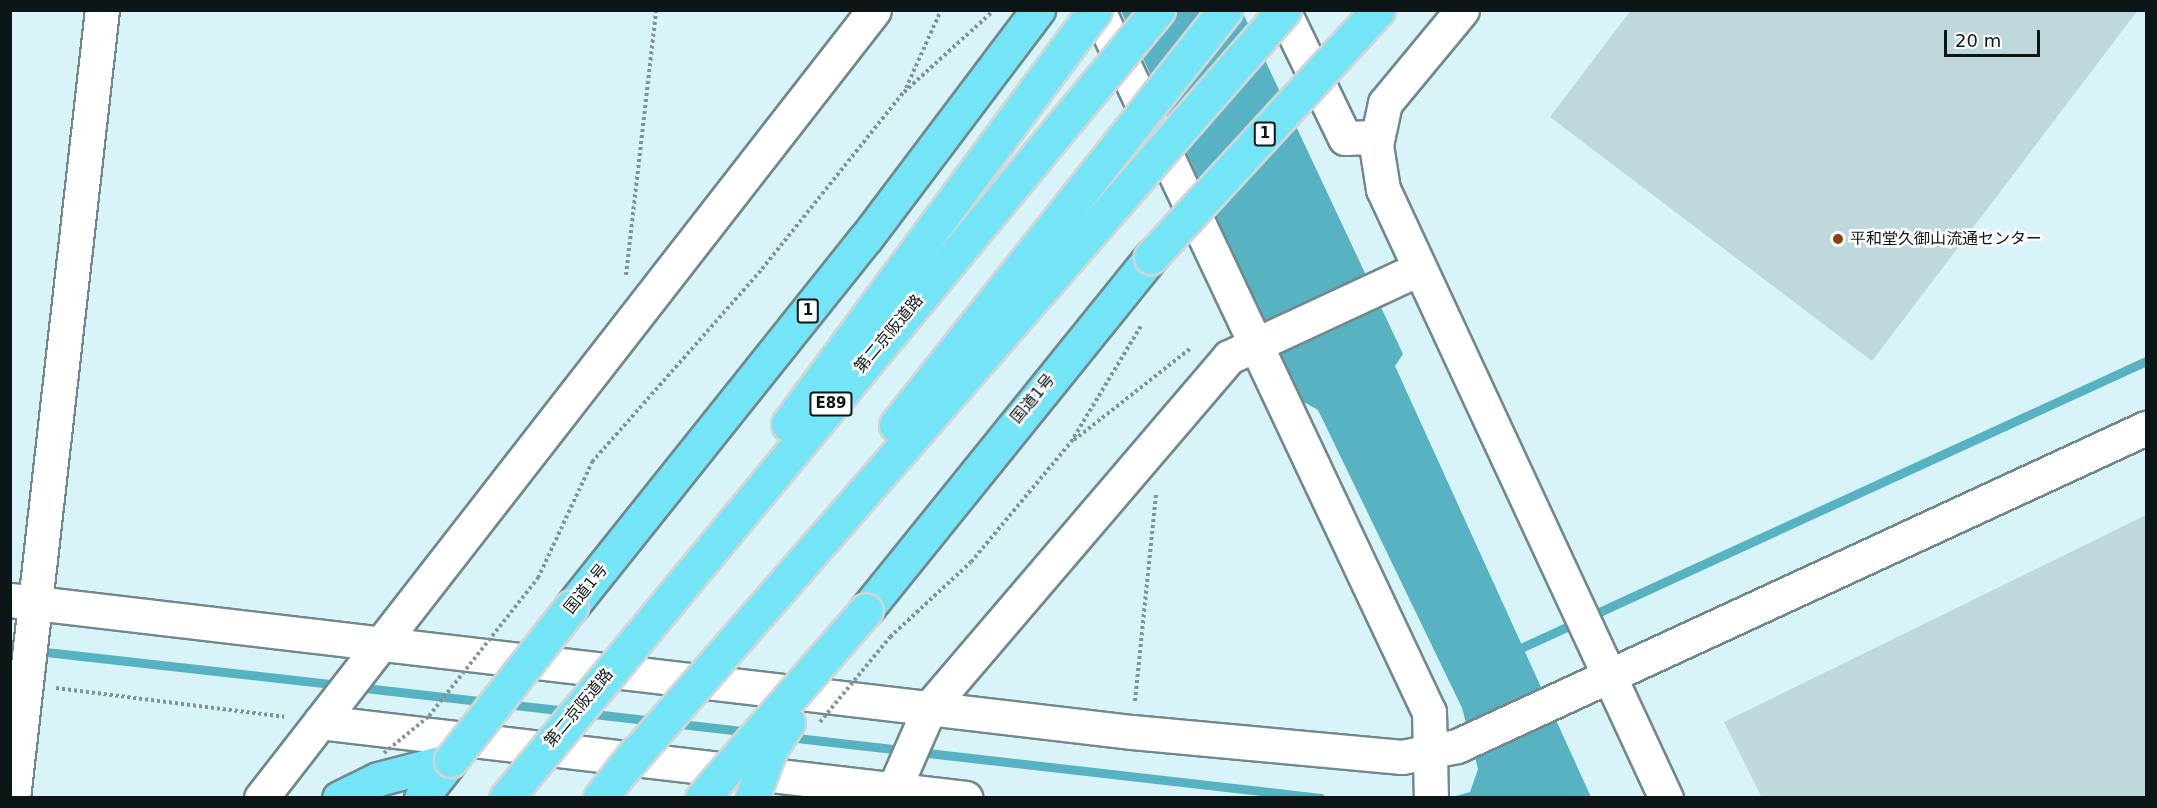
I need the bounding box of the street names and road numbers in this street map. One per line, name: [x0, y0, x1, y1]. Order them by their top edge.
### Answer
road number: 1: [1253, 122, 1277, 146]
street label: 第二京阪道路: [851, 291, 927, 377]
road number: 1: [796, 299, 820, 323]
street label: 国道1号: [1007, 371, 1059, 427]
road number: E89: [808, 392, 854, 416]
street label: 国道1号: [560, 560, 612, 618]
street label: 第二京阪道路: [541, 665, 617, 751]

